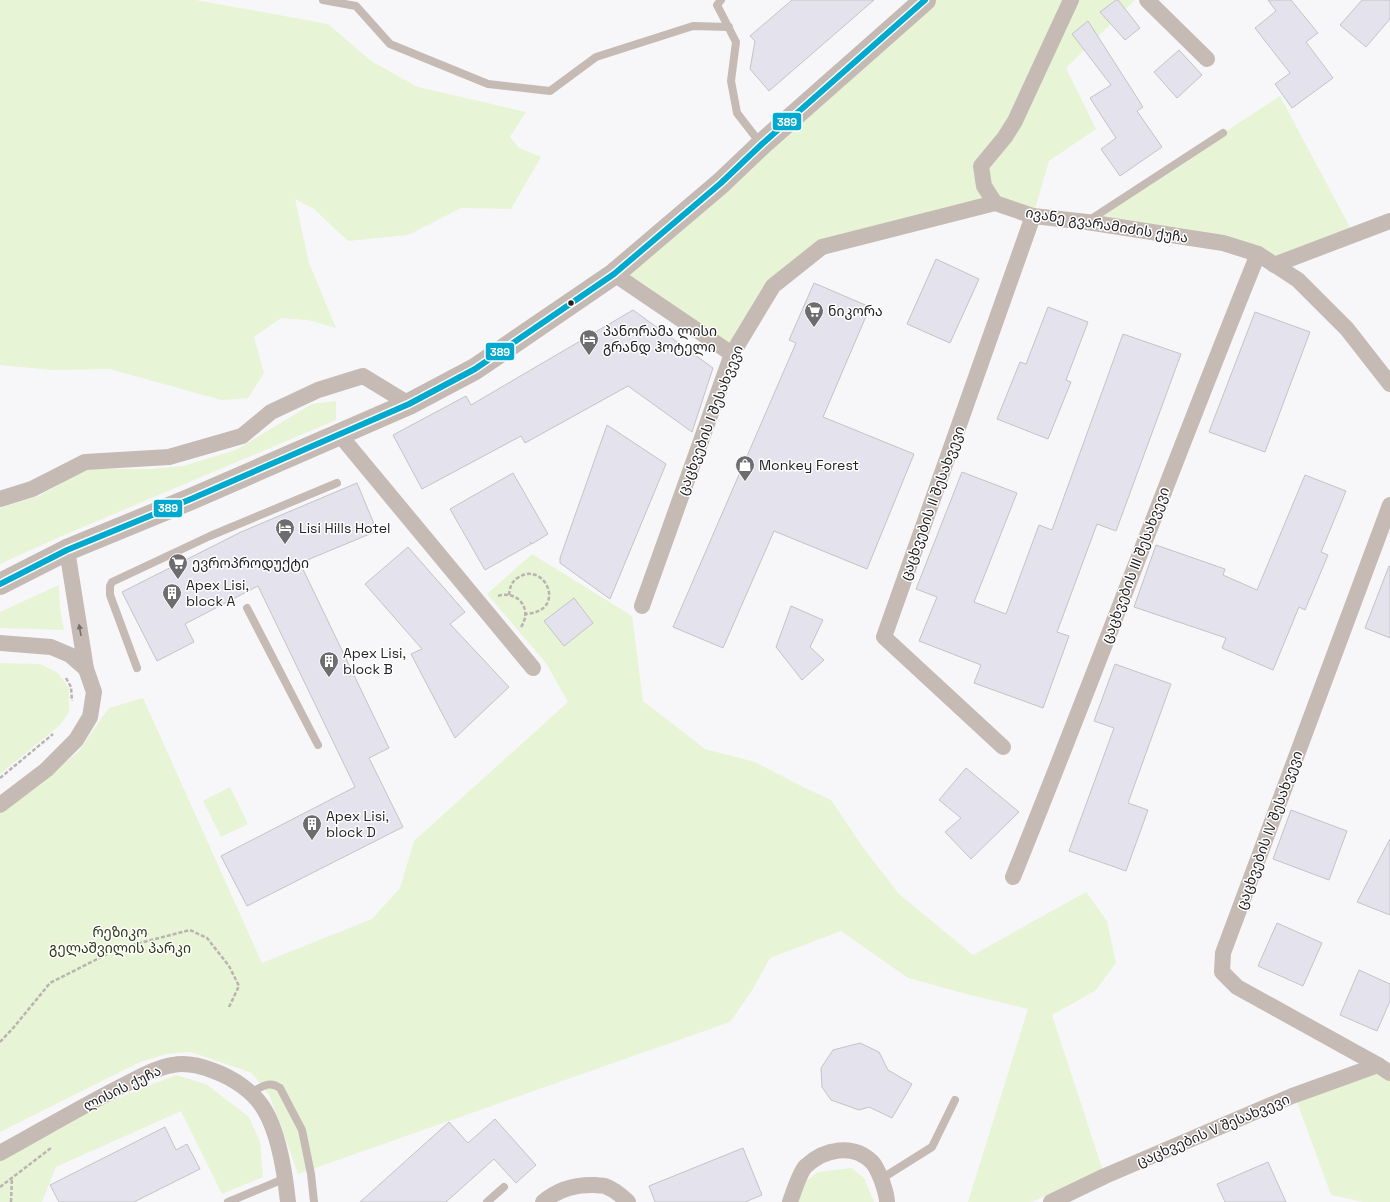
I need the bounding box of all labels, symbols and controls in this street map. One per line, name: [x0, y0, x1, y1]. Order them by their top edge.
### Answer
line badge: 389: [772, 112, 802, 131]
text: 389: [777, 115, 797, 129]
street label: ივანე გვარამიძის ქუჩა: [1024, 203, 1190, 247]
unlabelled marker: [566, 298, 576, 308]
supermarket icon: ნიკორა: [803, 300, 825, 328]
place label: ნიკორა: [828, 302, 883, 320]
place label: პანორამა ლისი გრანდ ჰოტელი: [603, 322, 717, 356]
hotel icon: პანორამა ლისი გრანდ ჰოტელი: [578, 328, 600, 356]
line badge: 389: [485, 342, 515, 361]
street label: ცაცხვების I შესახვევი: [673, 342, 747, 498]
text: 389: [490, 345, 510, 359]
street label: ცაცხვების II შესახვევი: [896, 423, 968, 583]
shop icon: Monkey Forest: [734, 454, 756, 482]
place label: Monkey Forest: [759, 456, 859, 474]
street label: ცაცხვების III შესახვევი: [1097, 484, 1173, 646]
line badge: 389: [153, 499, 183, 518]
text: 389: [158, 501, 178, 515]
hotel icon: Lisi Hills Hotel: [274, 517, 296, 545]
place label: Lisi Hills Hotel: [299, 519, 390, 537]
supermarket icon: ევროპროდუქტი: [167, 552, 189, 580]
place label: ევროპროდუქტი: [192, 554, 309, 572]
place label: Apex Lisi, block A: [186, 576, 249, 610]
building icon: Apex Lisi, block A: [161, 582, 183, 610]
one-way arrow: [77, 624, 83, 637]
place label: Apex Lisi, block B: [343, 644, 406, 678]
building icon: Apex Lisi, block B: [318, 650, 340, 678]
street label: ცაცხვების IV შესახვევი: [1232, 748, 1306, 912]
place label: Apex Lisi, block D: [326, 807, 389, 841]
building icon: Apex Lisi, block D: [301, 813, 323, 841]
park label: რეზიკო გელაშვილის პარკი: [49, 923, 191, 957]
street label: ლისის ქუჩა: [80, 1061, 164, 1115]
street label: ცაცხვების V შესახვევი: [1134, 1090, 1292, 1170]

